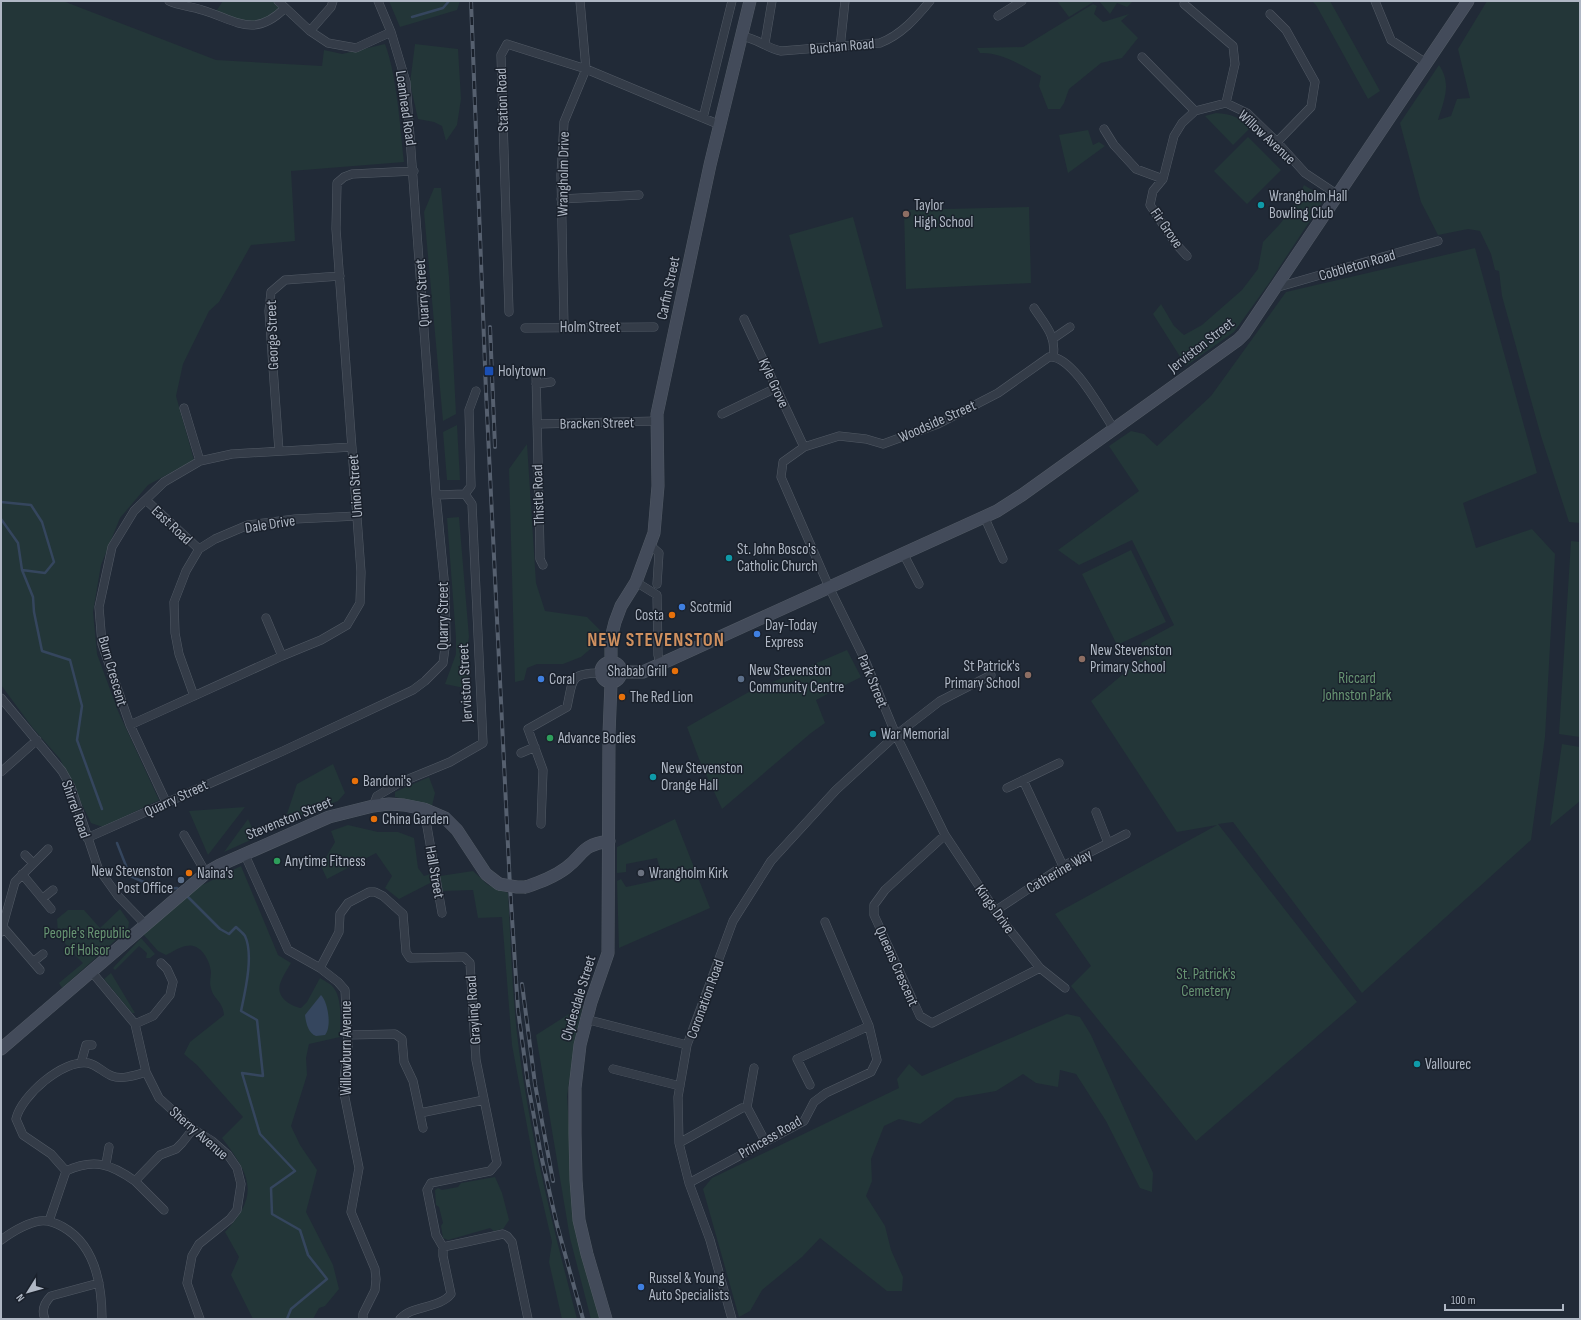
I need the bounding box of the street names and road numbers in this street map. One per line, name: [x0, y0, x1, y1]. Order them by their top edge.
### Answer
street label: Buchan Road: [809, 34, 875, 59]
street label: Station Road: [492, 68, 513, 132]
street label: Loanhead Road: [391, 69, 420, 147]
street label: Willow Avenue: [1234, 106, 1299, 169]
street label: Wrangholm Drive: [553, 131, 574, 217]
street label: Fir Grove: [1146, 204, 1187, 252]
street label: Cobbleton Road: [1317, 245, 1398, 286]
street label: Carfin Street: [653, 254, 685, 322]
street label: Quarry Street: [411, 258, 434, 328]
street label: George Street: [262, 299, 283, 370]
street label: Jerviston Street: [1164, 313, 1238, 378]
street label: Holm Street: [560, 318, 621, 337]
street label: Kyle Grove: [754, 355, 793, 411]
street label: Woodside Street: [896, 396, 979, 447]
street label: Bracken Street: [560, 413, 635, 434]
street label: Union Street: [344, 453, 367, 518]
street label: Thistle Road: [528, 464, 549, 526]
street label: East Road: [147, 502, 196, 549]
street label: Dale Drive: [244, 511, 296, 538]
street label: Quarry Street: [434, 582, 453, 650]
street label: Burn Crescent: [93, 634, 132, 709]
street label: Jerviston Street: [454, 643, 477, 724]
street label: Park Street: [853, 652, 892, 711]
street label: Quarry Street: [141, 775, 211, 821]
street label: Shirrel Road: [57, 778, 94, 841]
street label: Stevenston Street: [243, 792, 336, 844]
street label: Hall Street: [421, 844, 449, 900]
street label: Catherine Way: [1023, 845, 1096, 898]
street label: Kings Drive: [970, 881, 1019, 938]
street label: Queens Crescent: [870, 923, 923, 1010]
street label: Clydesdale Street: [556, 953, 601, 1043]
street label: Coronation Road: [682, 957, 729, 1042]
street label: Grayling Road: [462, 975, 485, 1045]
street label: Willowburn Avenue: [337, 1001, 356, 1096]
street label: Sherry Avenue: [165, 1102, 232, 1164]
street label: Princess Road: [735, 1112, 805, 1163]

